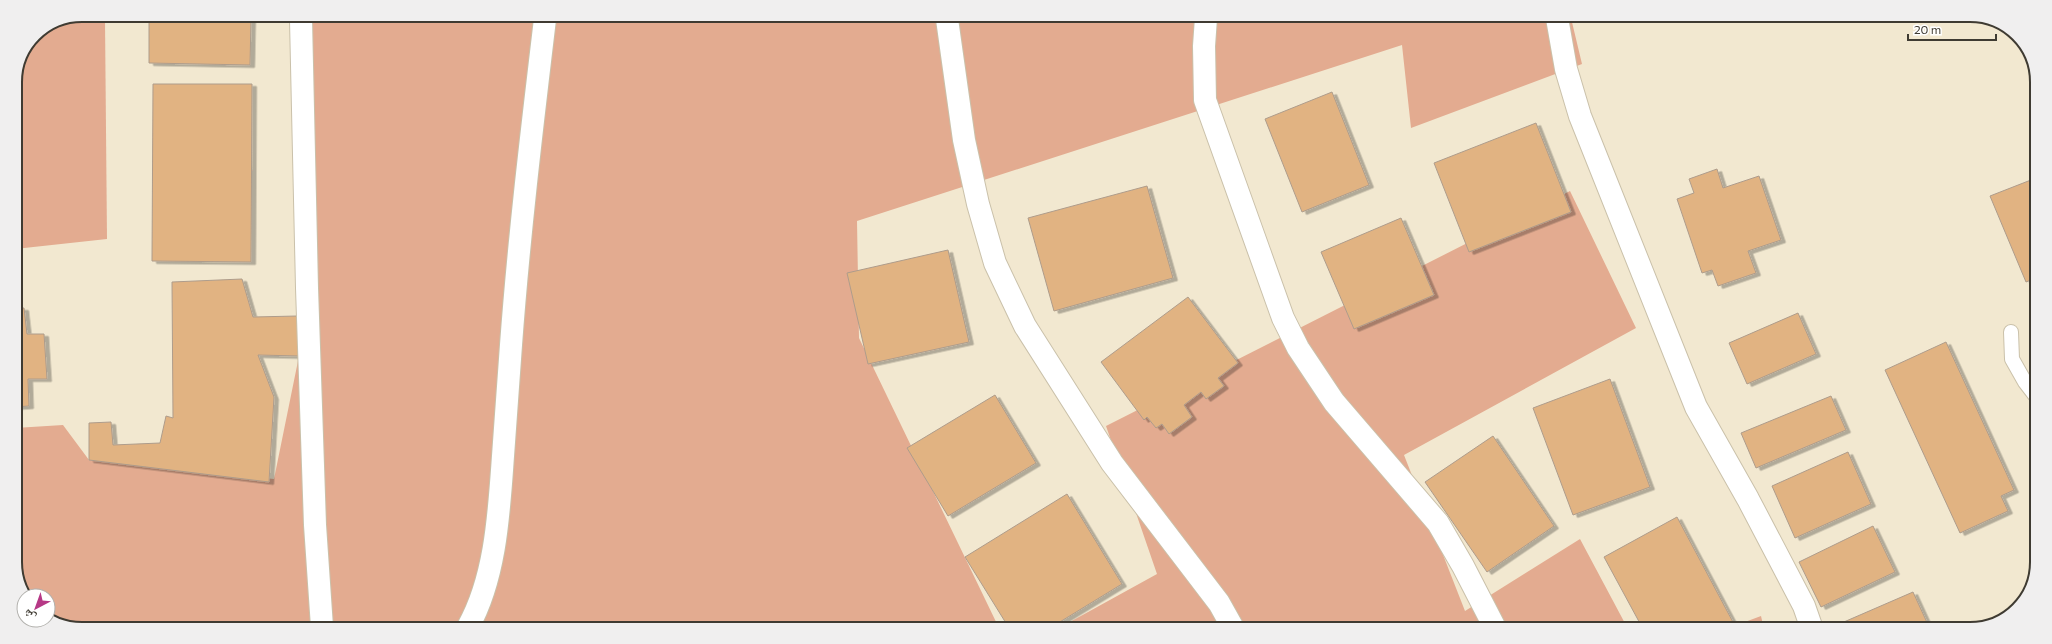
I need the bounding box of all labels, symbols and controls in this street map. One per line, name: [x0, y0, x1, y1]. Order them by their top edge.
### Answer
scale bar: [1908, 16, 1996, 42]
text: 20 m: [1914, 22, 1941, 36]
north arrow: [16, 588, 56, 628]
text: ش: [20, 605, 39, 625]

